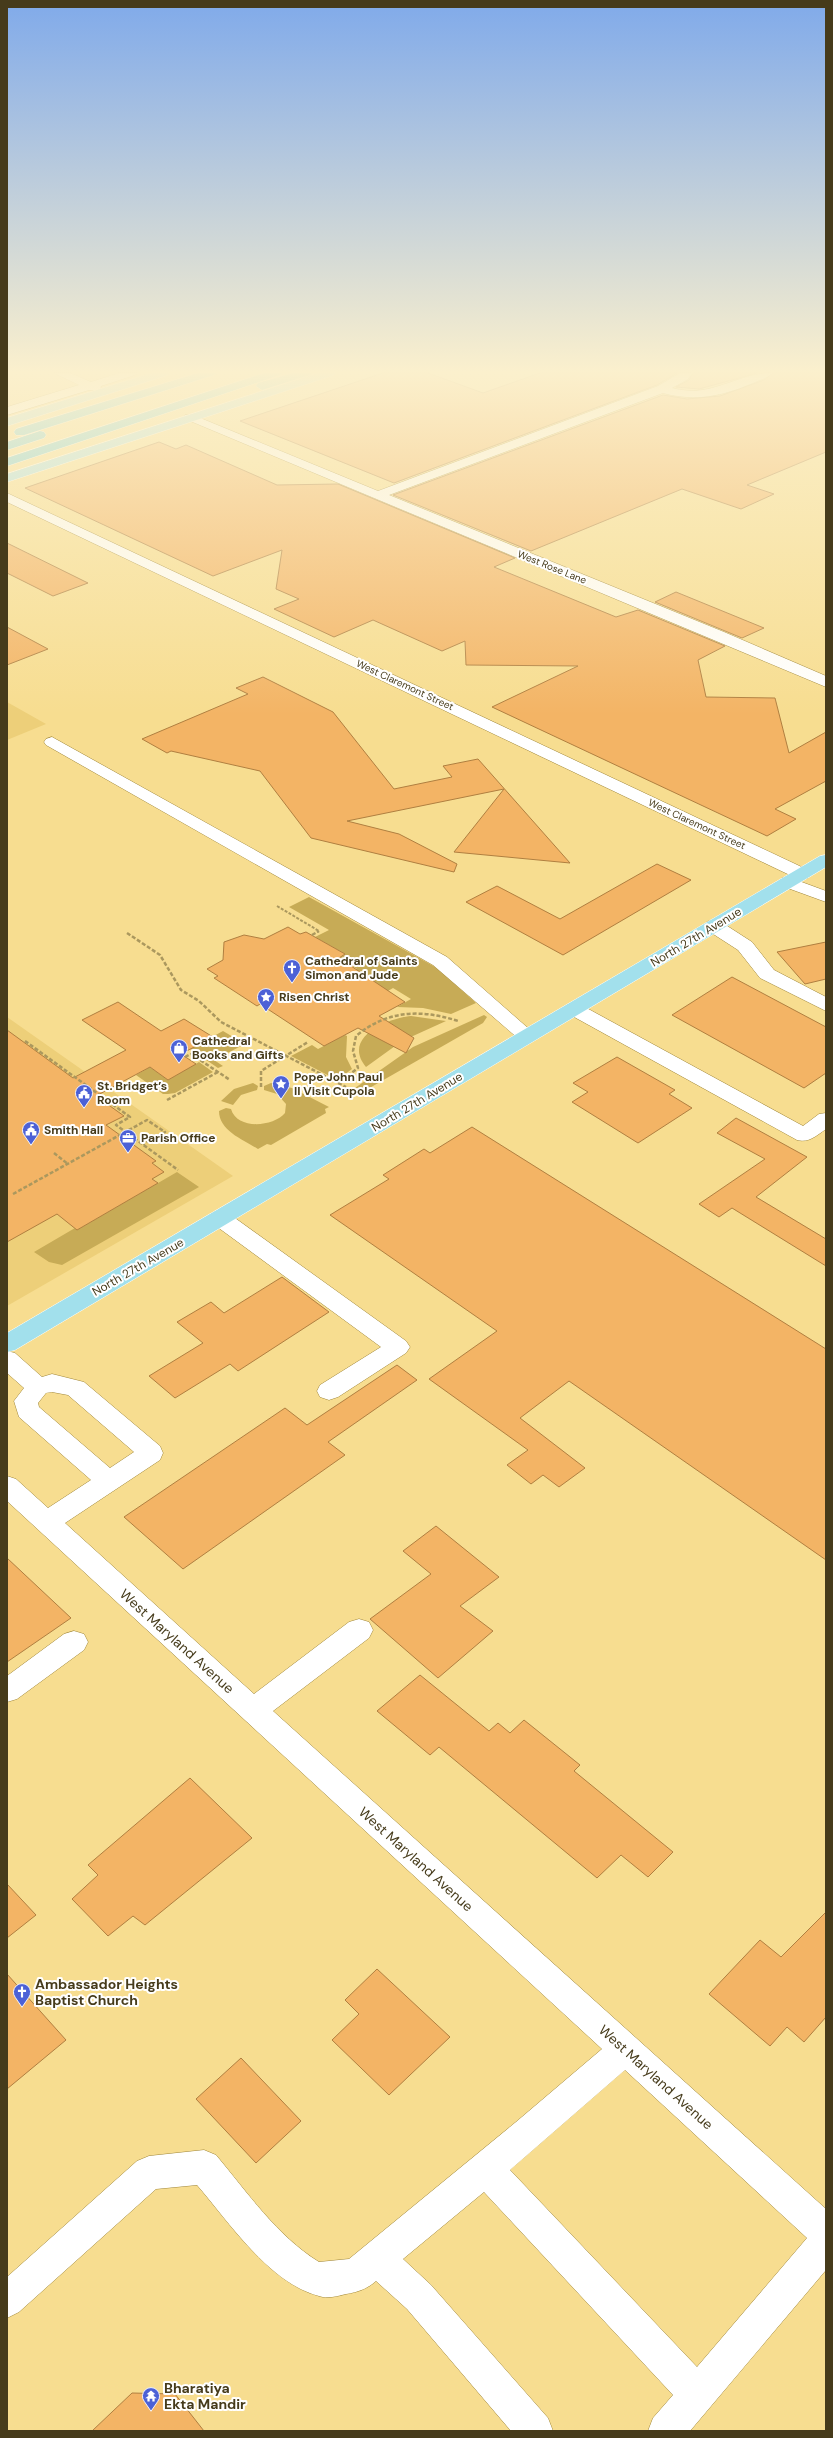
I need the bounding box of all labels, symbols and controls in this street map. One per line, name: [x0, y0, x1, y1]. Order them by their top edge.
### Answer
street label: West Rose Lane: [516, 547, 589, 587]
street label: West Claremont Street: [354, 657, 456, 713]
street label: West Claremont Street: [646, 796, 748, 852]
street label: North 27th Avenue: [648, 903, 745, 970]
place label: Cathedral of Saints Simon and Jude: [305, 953, 418, 983]
church icon: Cathedral of Saints Simon and Jude: [282, 958, 302, 983]
place icon: Risen Christ: [256, 987, 276, 1012]
place label: Risen Christ: [279, 989, 350, 1005]
place label: Cathedral Books and Gifts: [192, 1033, 284, 1063]
shop icon: Cathedral Books and Gifts: [169, 1038, 189, 1063]
street label: North 27th Avenue: [369, 1068, 466, 1135]
place label: Pope John Paul II Visit Cupola: [294, 1069, 382, 1099]
place icon: Pope John Paul II Visit Cupola: [271, 1074, 291, 1099]
place label: St. Bridget’s Room: [97, 1078, 167, 1108]
public building icon: St. Bridget’s Room: [74, 1083, 94, 1108]
public building icon: Smith Hall: [21, 1120, 41, 1145]
place label: Smith Hall: [44, 1122, 103, 1138]
office icon: Parish Office: [118, 1128, 138, 1153]
place label: Parish Office: [141, 1130, 216, 1146]
street label: North 27th Avenue: [89, 1234, 187, 1300]
street label: West Maryland Avenue: [116, 1585, 238, 1697]
street label: West Maryland Avenue: [355, 1803, 477, 1915]
place label: Ambassador Heights Baptist Church: [35, 1975, 178, 2009]
church icon: Ambassador Heights Baptist Church: [12, 1982, 32, 2007]
street label: West Maryland Avenue: [595, 2021, 717, 2133]
place label: Bharatiya Ekta Mandir: [164, 2379, 246, 2413]
temple icon: Bharatiya Ekta Mandir: [141, 2386, 161, 2411]

